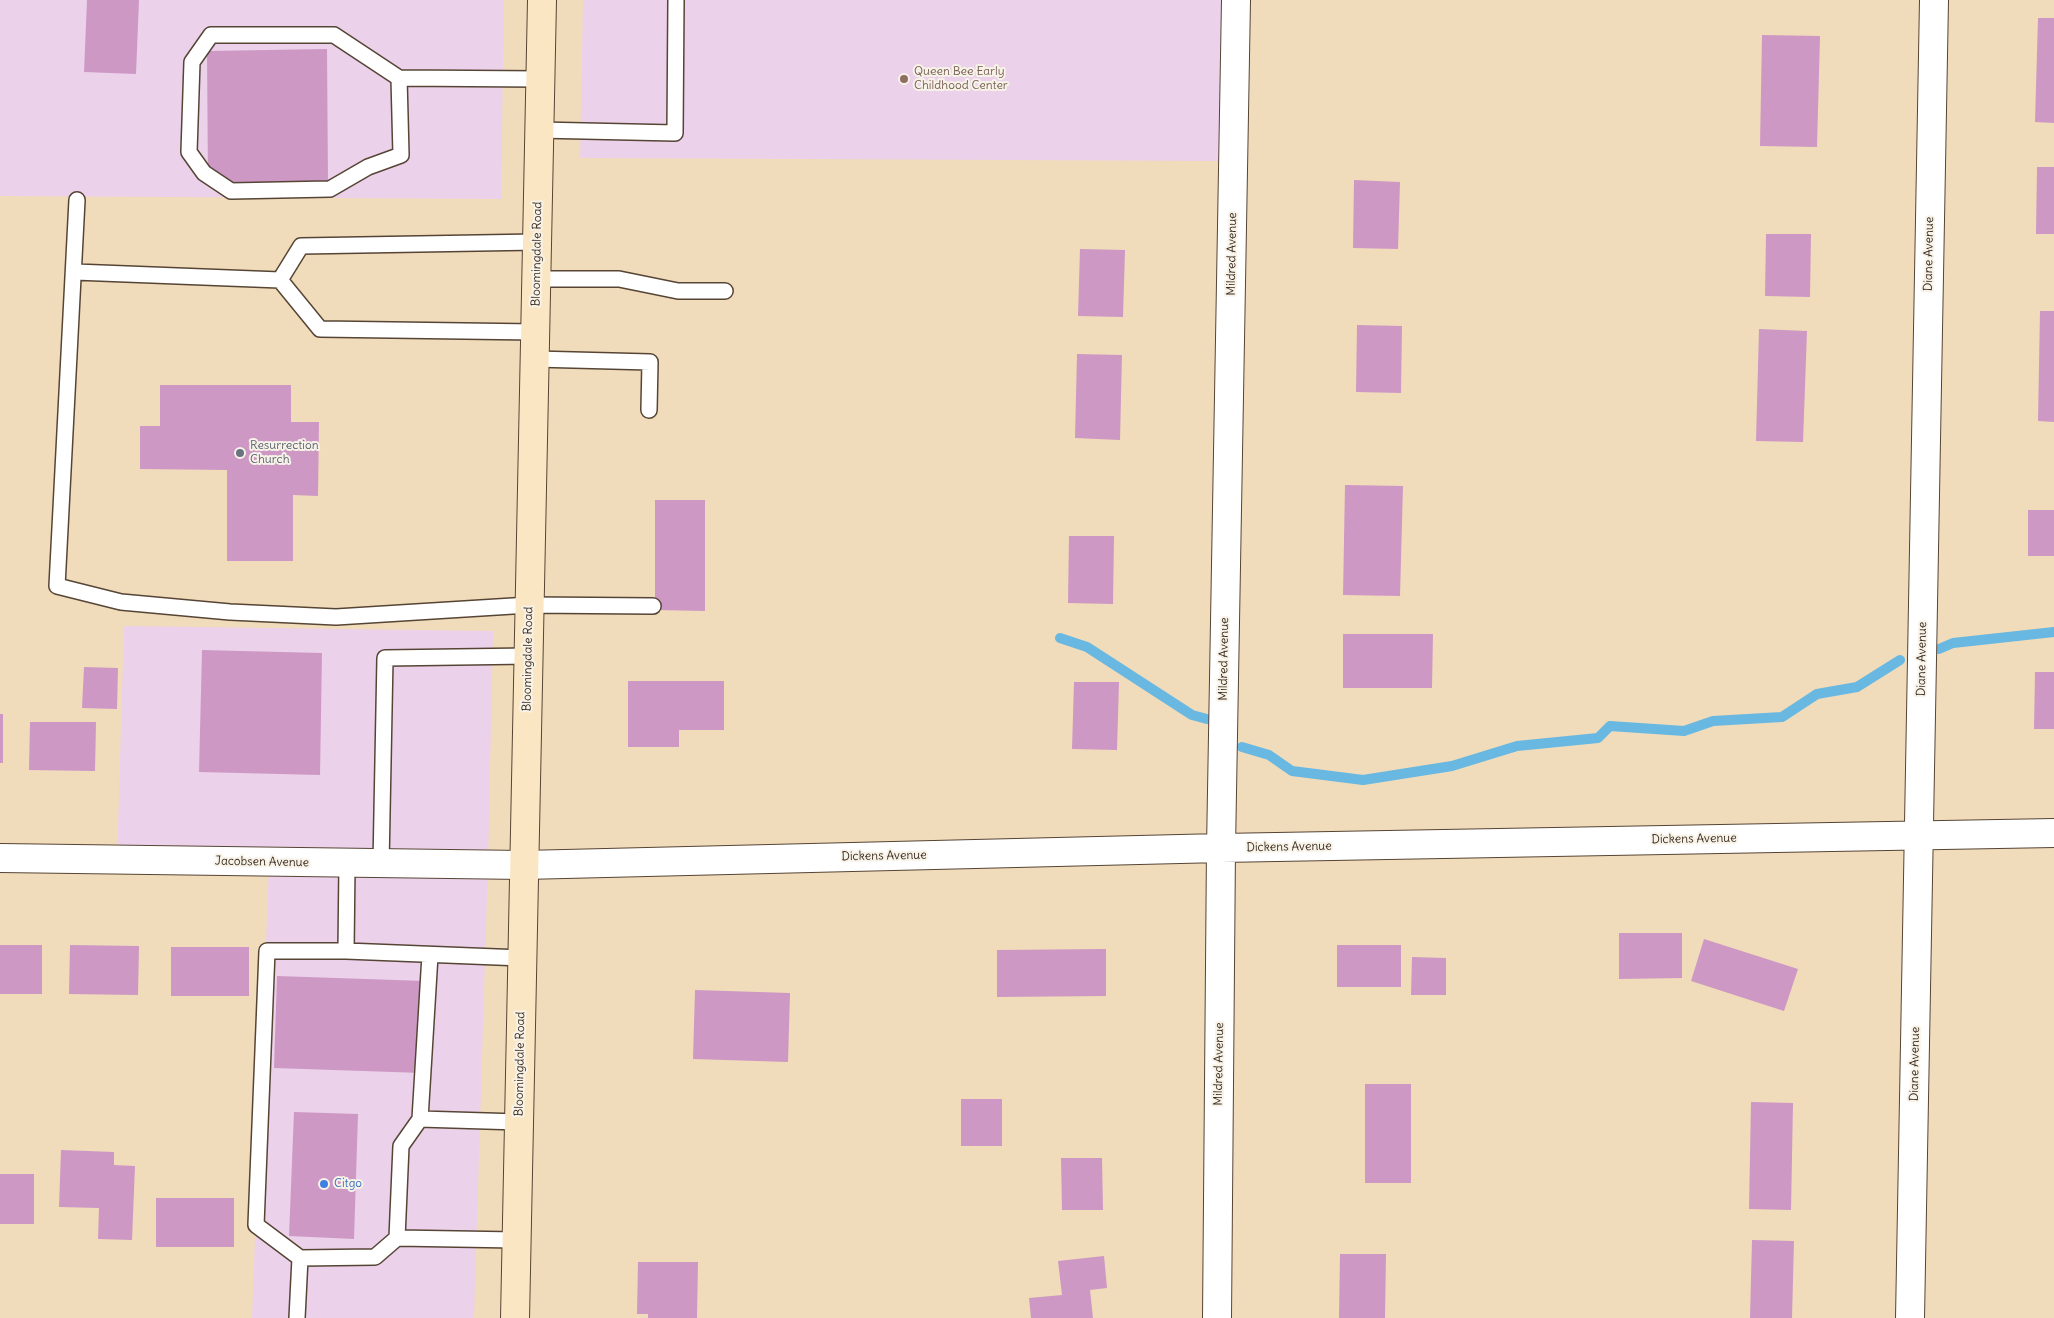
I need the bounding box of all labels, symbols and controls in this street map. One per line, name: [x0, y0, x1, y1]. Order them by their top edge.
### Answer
place label: Queen Bee Early Childhood Center: [914, 65, 1008, 93]
marker: Queen Bee Early Childhood Center: [898, 73, 910, 85]
street label: Bloomingdale Road: [529, 201, 545, 307]
street label: Mildred Avenue: [1224, 212, 1240, 296]
street label: Diane Avenue: [1921, 217, 1937, 291]
place label: Resurrection Church: [250, 439, 319, 467]
marker: Resurrection Church: [234, 447, 246, 459]
street label: Bloomingdale Road: [520, 606, 536, 712]
street label: Mildred Avenue: [1216, 617, 1232, 701]
street label: Diane Avenue: [1914, 622, 1930, 696]
street label: Dickens Avenue: [1651, 831, 1737, 847]
street label: Dickens Avenue: [1246, 839, 1332, 855]
street label: Dickens Avenue: [841, 848, 927, 864]
street label: Jacobsen Avenue: [215, 854, 309, 870]
street label: Bloomingdale Road: [512, 1011, 528, 1117]
street label: Mildred Avenue: [1211, 1022, 1227, 1106]
street label: Diane Avenue: [1907, 1027, 1923, 1101]
place label: Citgo: [334, 1177, 362, 1191]
marker: Citgo: [318, 1178, 330, 1190]

